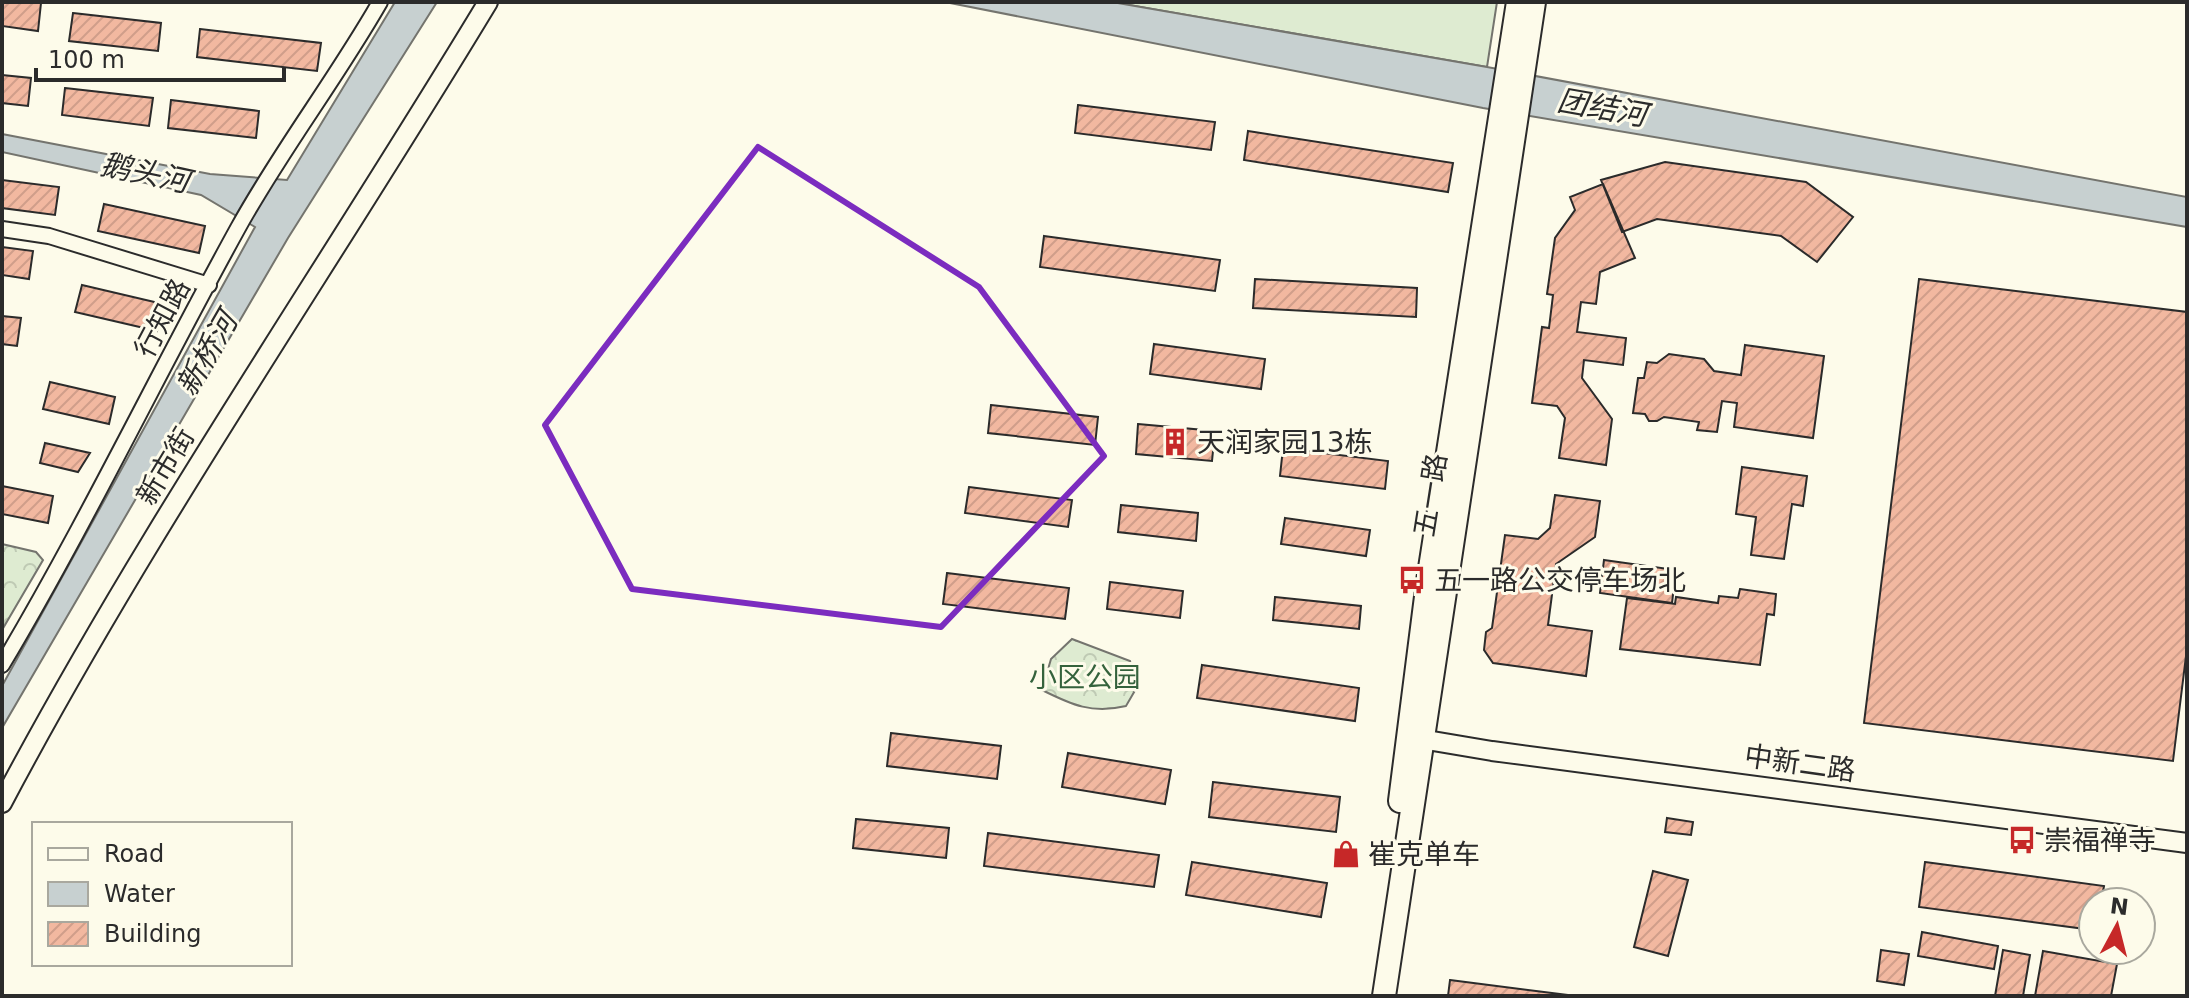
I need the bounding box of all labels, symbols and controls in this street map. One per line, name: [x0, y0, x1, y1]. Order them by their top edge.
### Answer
scale bar: [36, 32, 284, 82]
text: 100 m: [48, 46, 125, 74]
water label: 团结河: [1555, 82, 1654, 133]
water label: 鹅头河: [97, 146, 198, 200]
street label: 行知路: [128, 273, 197, 363]
water label: 新桥河: [169, 302, 247, 401]
street label: 新市街: [130, 422, 201, 511]
place label: 天润家园13栋: [1197, 426, 1373, 459]
building icon: 天润家园13栋: [1160, 427, 1190, 457]
street label: 五一路: [1408, 451, 1453, 539]
place label: 五一路公交停车场北: [1434, 564, 1686, 597]
bus stop icon: 五一路公交停车场北: [1397, 565, 1427, 595]
park label: 小区公园: [1029, 661, 1141, 694]
street label: 中新二路: [1742, 739, 1858, 788]
legend: [32, 822, 292, 966]
place label: 崇福禅寺: [2044, 824, 2156, 857]
bus stop icon: 崇福禅寺: [2007, 825, 2037, 855]
place label: 崔克单车: [1368, 838, 1480, 871]
shop icon: 崔克单车: [1331, 839, 1361, 869]
text: Road: [104, 840, 164, 868]
text: Water: [104, 880, 175, 908]
north arrow: [2077, 886, 2157, 966]
text: N: [2109, 893, 2130, 920]
text: Building: [104, 920, 201, 948]

